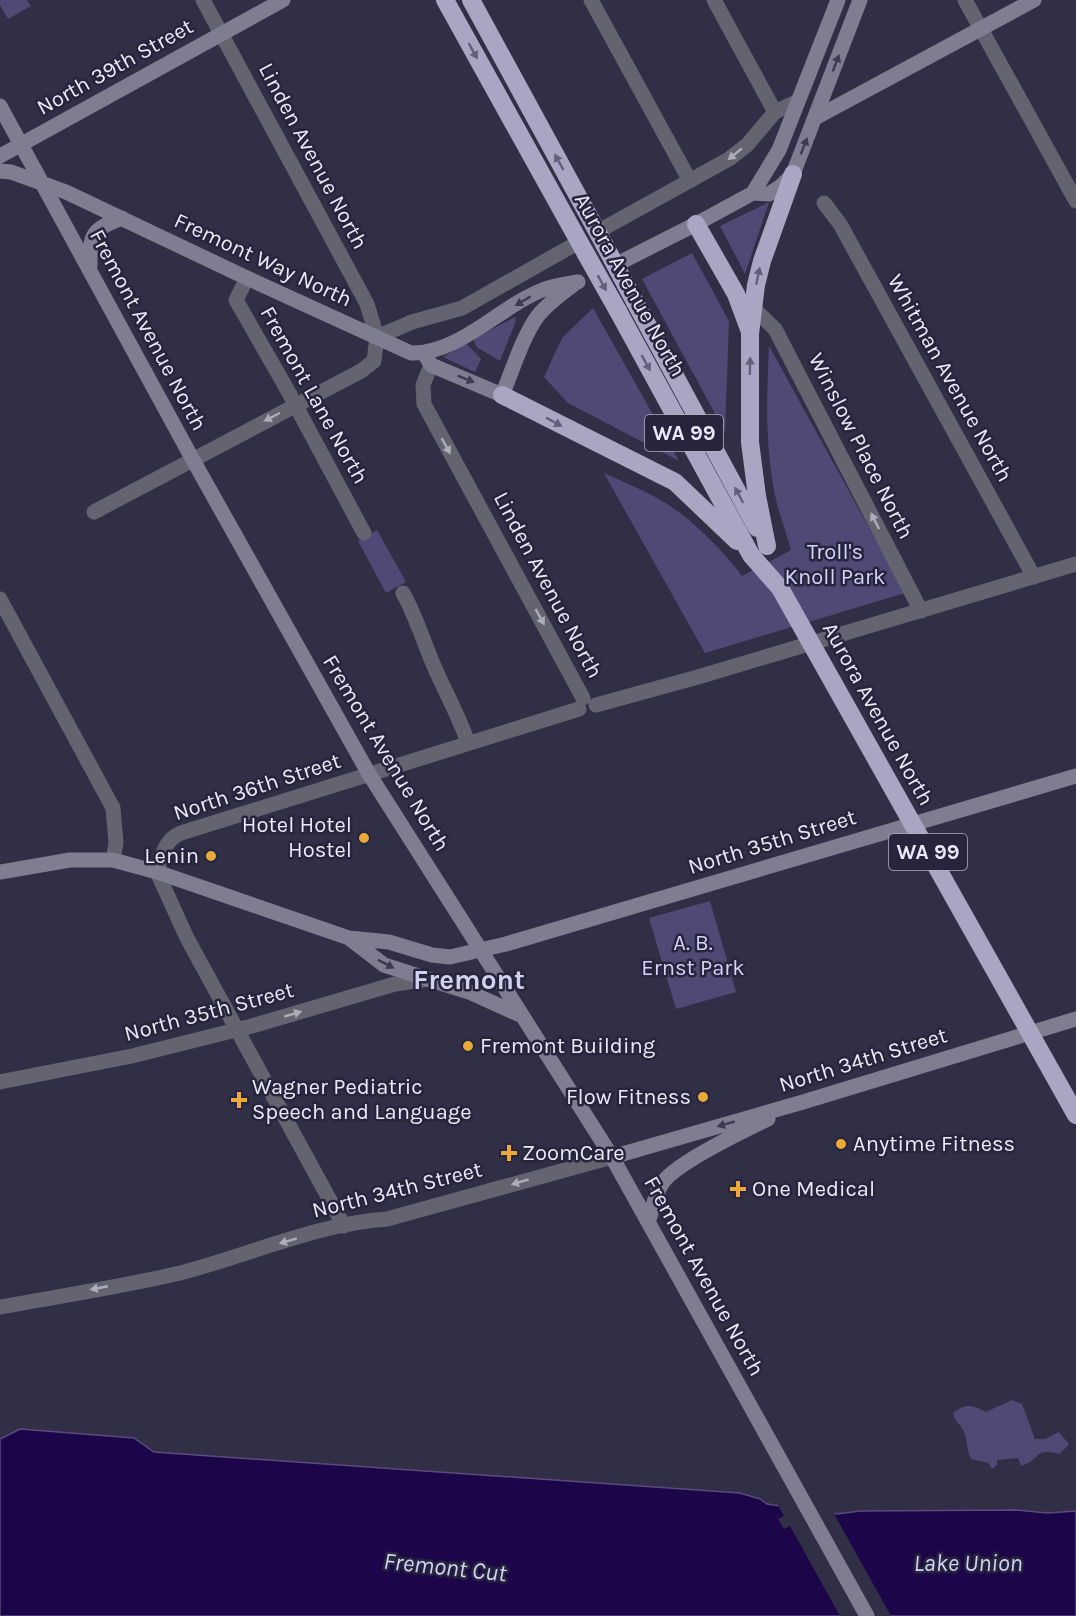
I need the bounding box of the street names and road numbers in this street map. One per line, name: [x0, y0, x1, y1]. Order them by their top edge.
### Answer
street label: North 39th Street: [32, 13, 198, 121]
street label: Linden Avenue North: [253, 58, 373, 254]
street label: Aurora Avenue North: [569, 189, 691, 381]
street label: Fremont Way North: [170, 207, 356, 313]
street label: Fremont Avenue North: [84, 225, 212, 435]
street label: Whitman Avenue North: [882, 270, 1018, 486]
street label: Fremont Lane North: [254, 302, 374, 488]
street label: Winslow Place North: [803, 349, 919, 543]
road number: WA 99: [645, 415, 723, 451]
street label: Linden Avenue North: [488, 487, 608, 683]
street label: Aurora Avenue North: [817, 618, 939, 810]
street label: Fremont Avenue North: [317, 650, 455, 856]
street label: North 36th Street: [170, 748, 344, 826]
street label: North 35th Street: [685, 804, 859, 880]
road number: WA 99: [889, 834, 967, 870]
street label: North 35th Street: [121, 977, 297, 1047]
street label: North 34th Street: [776, 1022, 950, 1098]
street label: North 34th Street: [309, 1156, 485, 1224]
street label: Fremont Avenue North: [638, 1172, 770, 1380]

